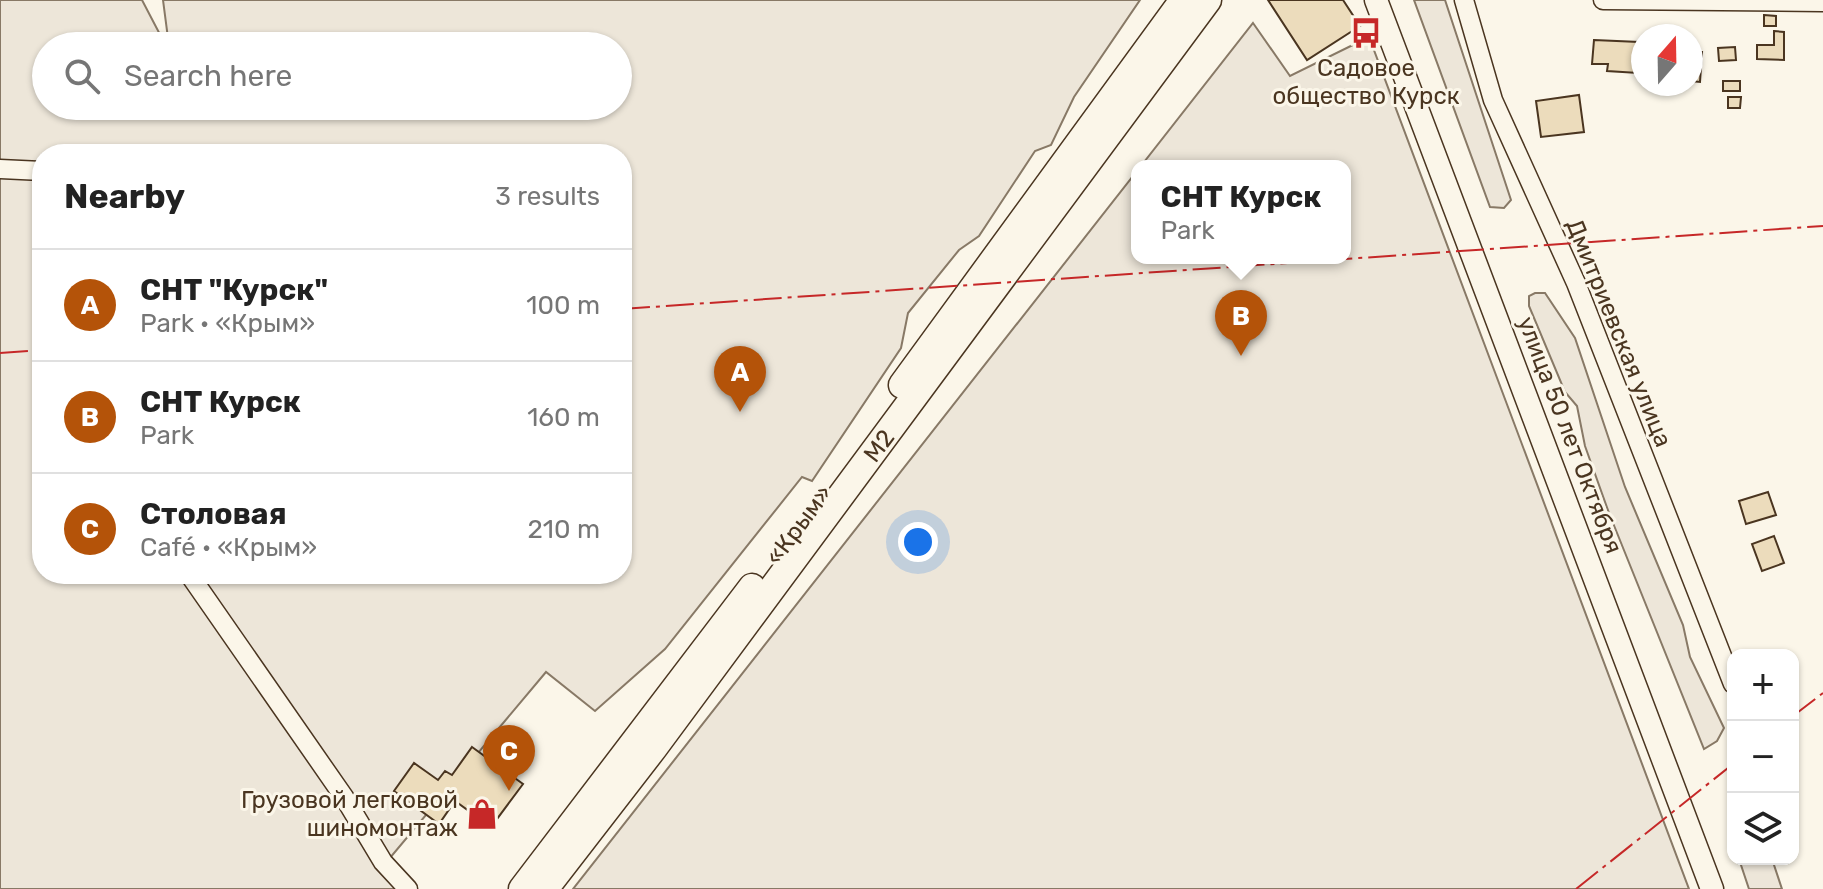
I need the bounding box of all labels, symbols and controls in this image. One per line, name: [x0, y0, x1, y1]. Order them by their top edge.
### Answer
bus stop icon: Садовое общество Курск: [1349, 16, 1383, 50]
north arrow: [1631, 24, 1703, 96]
search box: [32, 32, 632, 120]
icon: search: [60, 54, 104, 98]
place label: Садовое общество Курск: [1272, 54, 1460, 110]
text: Search here: [124, 58, 292, 94]
popup: [1131, 160, 1351, 264]
text: Nearby: [64, 176, 185, 217]
text: СНТ Курск: [1161, 179, 1321, 215]
text: 3 results: [495, 181, 600, 212]
text: Park: [1161, 215, 1215, 246]
street label: Дмитриевская улица: [1560, 215, 1678, 451]
text: СНТ "Курск": [140, 272, 328, 308]
text: A: [81, 290, 99, 321]
text: 100 m: [526, 290, 600, 321]
pin: B: [1215, 290, 1267, 356]
text: Park · «Крым»: [140, 308, 315, 339]
street label: улица 50 лет Октября: [1512, 313, 1628, 557]
pin: A: [714, 346, 766, 412]
text: СНТ Курск: [140, 384, 301, 420]
text: B: [81, 402, 99, 433]
text: 160 m: [527, 402, 600, 433]
text: Park: [140, 420, 194, 451]
street label: М2: [858, 424, 900, 468]
street label: «Крым»: [760, 480, 838, 570]
text: Столовая: [140, 496, 287, 532]
text: C: [81, 514, 99, 545]
text: 210 m: [528, 514, 600, 545]
your location: [898, 522, 938, 562]
text: Café · «Крым»: [140, 532, 317, 563]
map controls: [1727, 649, 1799, 865]
button: +: [1727, 649, 1799, 721]
button: −: [1727, 721, 1799, 793]
pin: C: [483, 725, 535, 791]
place label: Грузовой легковой шиномонтаж: [241, 786, 458, 842]
button: layers: [1727, 793, 1799, 865]
shop icon: Грузовой легковой шиномонтаж: [465, 797, 499, 831]

